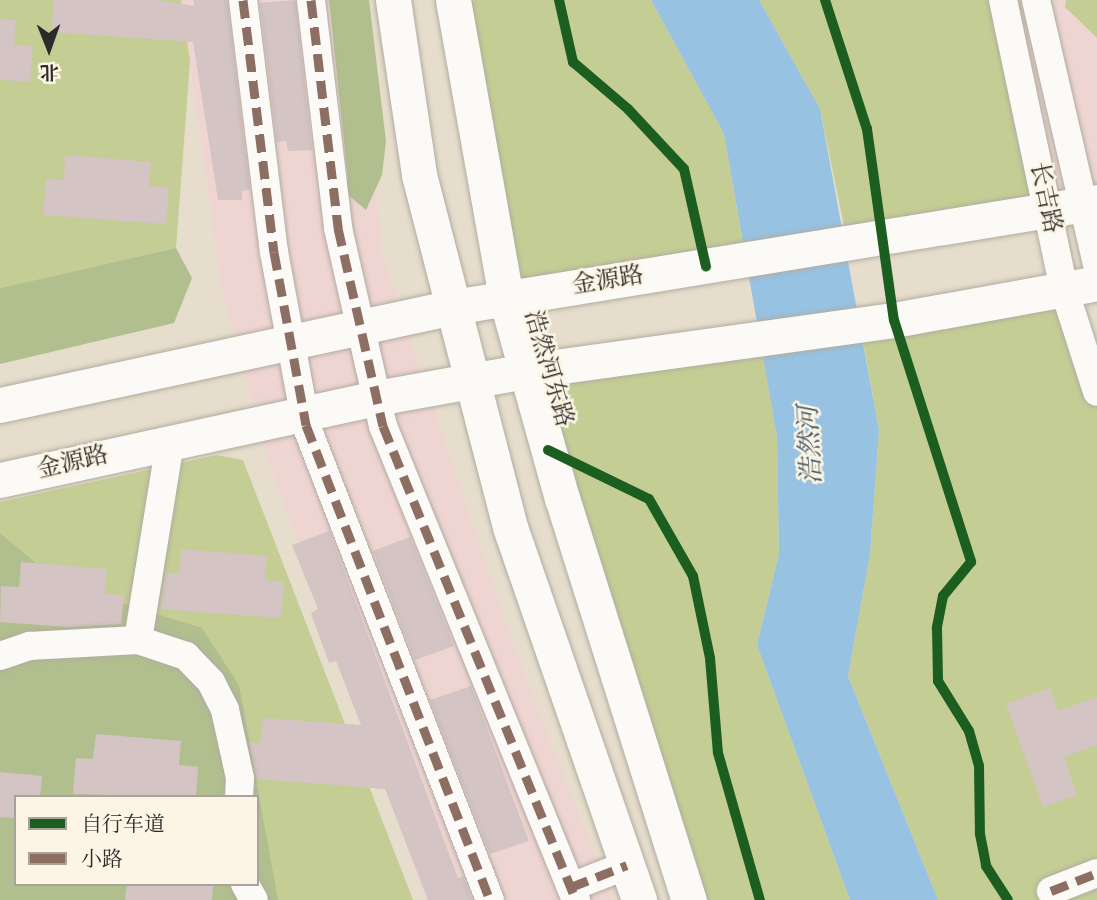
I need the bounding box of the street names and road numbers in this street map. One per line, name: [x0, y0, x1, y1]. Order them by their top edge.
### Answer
street label: 长吉路: [1022, 160, 1066, 236]
street label: 金源路: [570, 262, 646, 302]
street label: 浩然河东路: [517, 307, 577, 431]
street label: 金源路: [35, 442, 111, 486]

